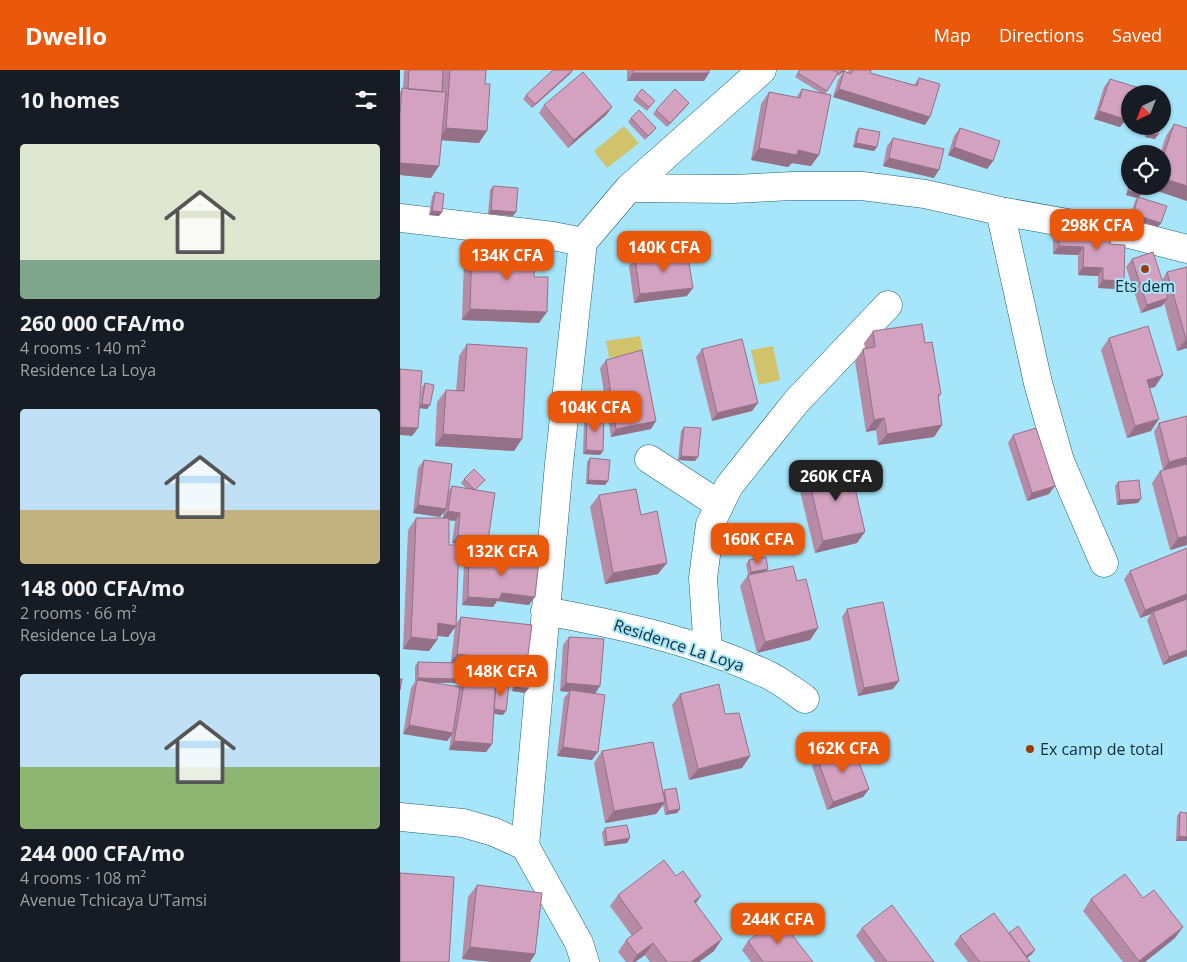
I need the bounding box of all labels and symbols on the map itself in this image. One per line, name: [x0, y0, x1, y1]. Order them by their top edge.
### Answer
north arrow: [1121, 85, 1171, 135]
pin: 298K CFA: [1045, 208, 1149, 251]
pin: 140K CFA: [612, 230, 716, 273]
pin: 134K CFA: [455, 238, 559, 281]
marker: Ets dem: [1139, 263, 1151, 275]
place label: Ets dem: [1115, 275, 1175, 297]
pin: 104K CFA: [543, 390, 647, 433]
pin: 260K CFA: [784, 460, 888, 502]
pin: 160K CFA: [706, 522, 810, 565]
pin: 132K CFA: [450, 534, 554, 577]
street label: Residence La Loya: [611, 613, 747, 677]
pin: 148K CFA: [449, 654, 553, 697]
pin: 162K CFA: [791, 732, 895, 774]
place label: Ex camp de total: [1040, 738, 1164, 760]
marker: Ex camp de total: [1024, 743, 1036, 755]
pin: 244K CFA: [726, 902, 830, 945]

